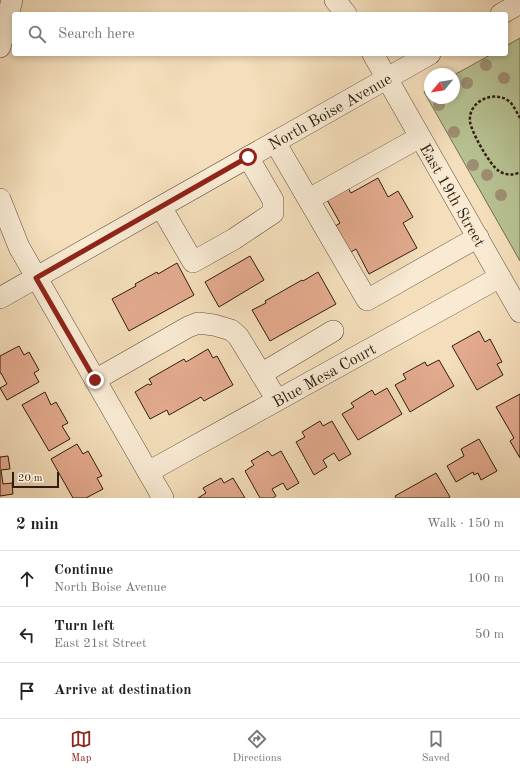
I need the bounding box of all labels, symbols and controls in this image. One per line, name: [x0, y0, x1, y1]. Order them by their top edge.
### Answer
search box: [12, 12, 508, 56]
icon: search: [26, 23, 48, 45]
text: Search here: [58, 27, 135, 42]
north arrow: [424, 68, 460, 104]
street label: North Boise Avenue: [266, 72, 395, 154]
street label: East 19th Street: [416, 141, 487, 250]
route start: [239, 148, 257, 166]
street label: Blue Mesa Court: [270, 341, 379, 411]
route end: [86, 371, 104, 389]
scale bar: [12, 470, 59, 489]
text: 20 m: [18, 473, 43, 484]
text: 2 min: [16, 516, 59, 533]
text: Walk · 150 m: [427, 517, 504, 530]
text: Continue: [54, 563, 113, 578]
icon: ahead: [16, 568, 38, 590]
text: 100 m: [467, 572, 504, 585]
text: North Boise Avenue: [54, 581, 167, 594]
text: Turn left: [54, 619, 114, 634]
icon: left: [16, 624, 38, 646]
text: 50 m: [475, 628, 504, 641]
text: East 21st Street: [54, 637, 147, 650]
icon: arrive: [16, 680, 38, 702]
text: Arrive at destination: [54, 683, 192, 698]
tab: Map: [70, 728, 92, 766]
tab: Directions: [233, 728, 281, 766]
tab: Saved: [422, 728, 450, 766]

